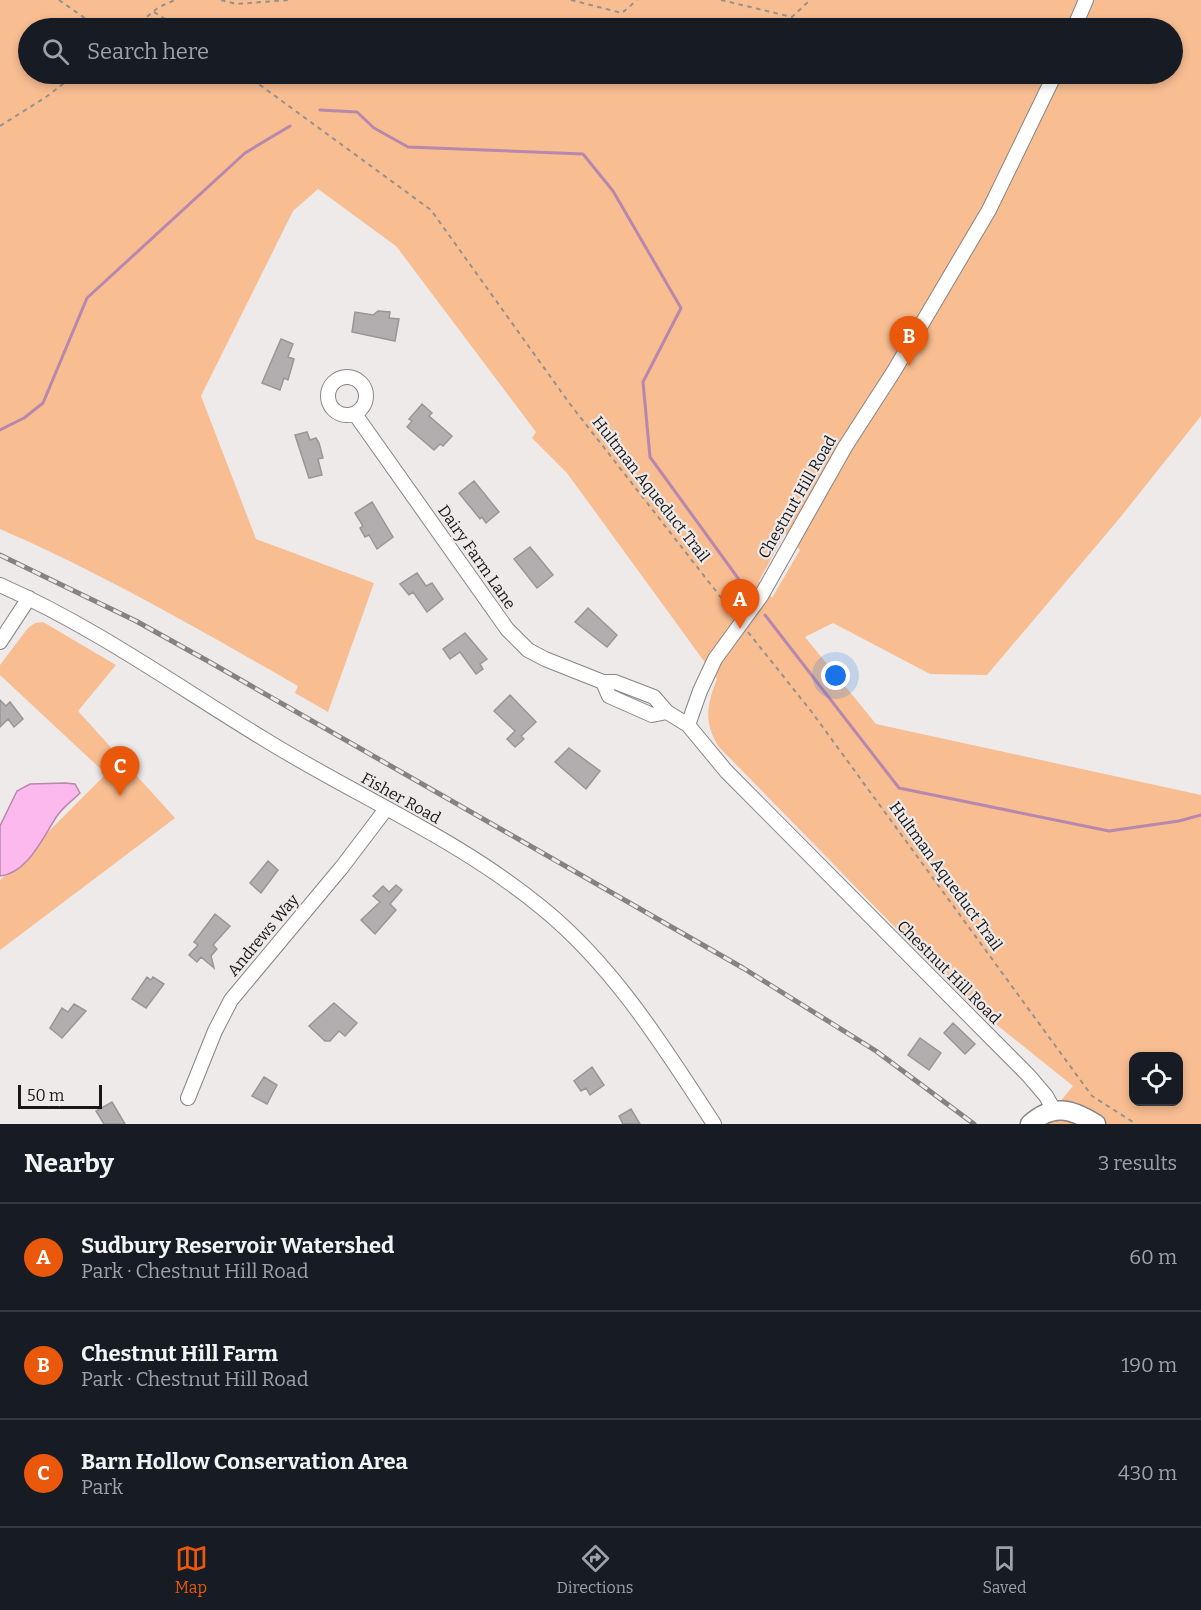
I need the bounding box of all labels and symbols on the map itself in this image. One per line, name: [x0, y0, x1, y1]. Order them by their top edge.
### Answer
pin: B: [890, 316, 928, 366]
street label: Hultman Aqueduct Trail: [588, 412, 714, 566]
street label: Chestnut Hill Road: [754, 432, 840, 562]
street label: Dairy Farm Lane: [434, 501, 520, 613]
pin: A: [720, 580, 760, 629]
your location: [821, 661, 850, 690]
pin: C: [100, 746, 140, 796]
street label: Fisher Road: [358, 768, 444, 828]
street label: Hultman Aqueduct Trail: [886, 798, 1007, 954]
street label: Andrews Way: [223, 890, 303, 980]
street label: Chestnut Hill Road: [893, 916, 1005, 1028]
scale bar: [18, 1082, 102, 1110]

